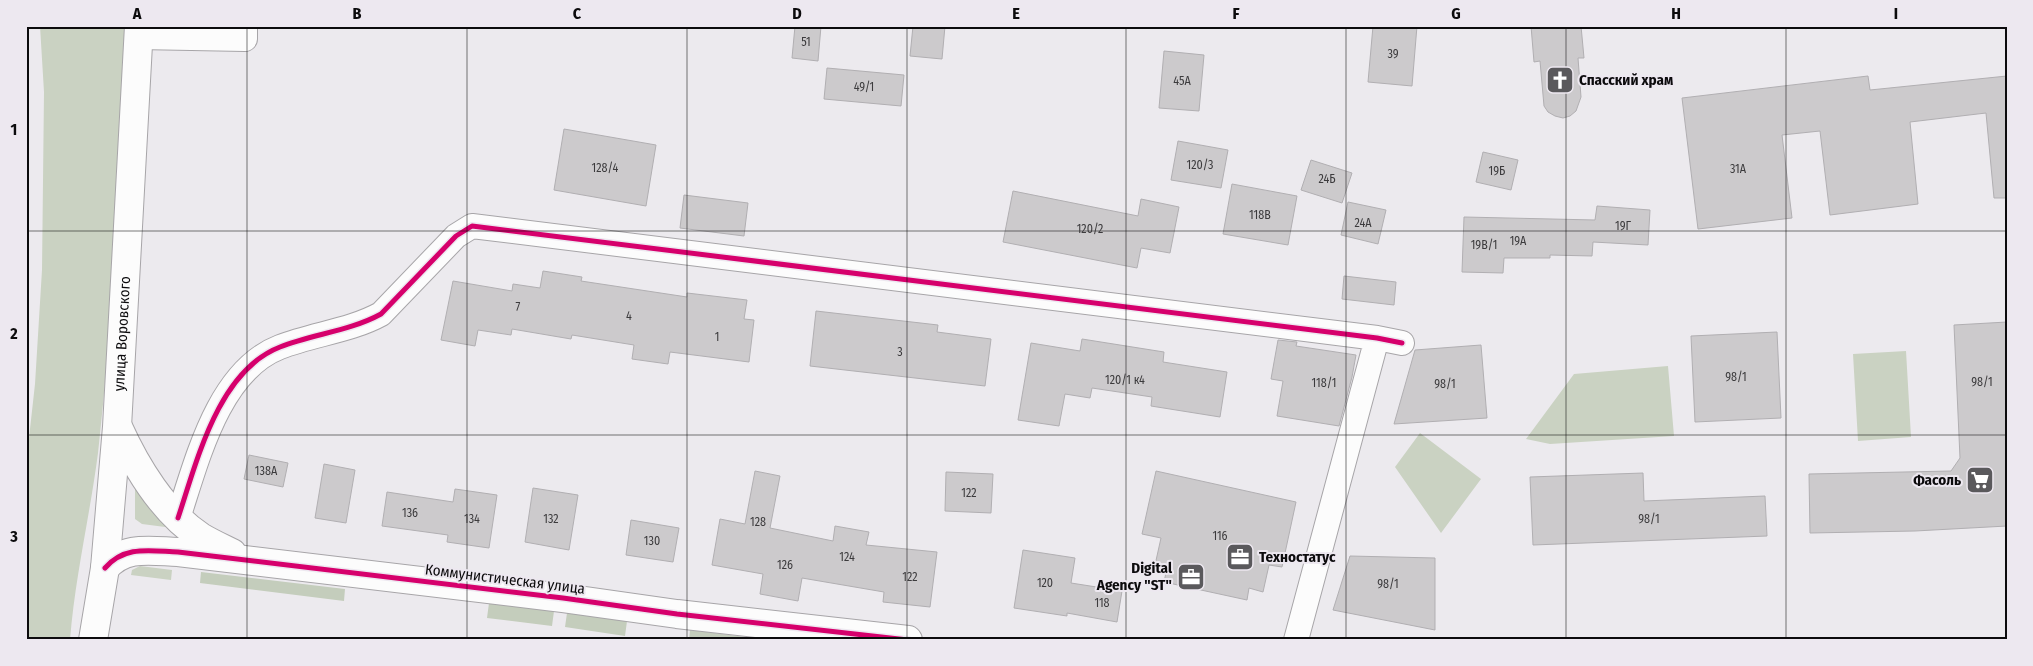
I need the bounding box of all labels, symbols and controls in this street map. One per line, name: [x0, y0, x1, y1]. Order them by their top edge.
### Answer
text: A: [132, 4, 142, 23]
text: B: [353, 4, 362, 23]
text: C: [573, 4, 582, 23]
text: D: [792, 4, 802, 23]
text: E: [1012, 4, 1020, 23]
text: F: [1232, 4, 1240, 23]
text: G: [1451, 4, 1461, 23]
text: H: [1671, 4, 1681, 23]
text: I: [1894, 4, 1898, 23]
house number: 51: [801, 35, 811, 49]
house number: 39: [1387, 47, 1399, 61]
church icon: Спасский храм: [1545, 65, 1575, 95]
place label: Спасский храм: [1579, 71, 1673, 89]
house number: 45А: [1173, 74, 1191, 88]
house number: 49/1: [854, 80, 874, 94]
text: 1: [11, 120, 17, 139]
house number: 120/3: [1187, 158, 1213, 172]
house number: 128/4: [592, 161, 619, 175]
house number: 31А: [1730, 162, 1747, 176]
house number: 19Б: [1489, 164, 1505, 178]
house number: 24Б: [1318, 172, 1336, 186]
house number: 118В: [1249, 208, 1271, 222]
house number: 24А: [1354, 216, 1372, 230]
house number: 19Г: [1615, 219, 1631, 233]
house number: 120/2: [1077, 222, 1103, 236]
house number: 19А: [1510, 234, 1527, 248]
house number: 19В/1: [1471, 238, 1497, 252]
street label: улица Воровского: [110, 276, 134, 392]
house number: 7: [516, 300, 521, 314]
house number: 4: [626, 309, 632, 323]
text: 2: [9, 324, 18, 343]
house number: 1: [715, 330, 719, 344]
house number: 3: [897, 345, 903, 359]
house number: 98/1: [1725, 370, 1747, 384]
house number: 120/1 к4: [1105, 373, 1145, 387]
house number: 98/1: [1971, 375, 1993, 389]
house number: 118/1: [1312, 376, 1336, 390]
house number: 98/1: [1434, 377, 1456, 391]
house number: 138А: [255, 464, 278, 478]
supermarket icon: Фасоль: [1965, 465, 1995, 495]
place label: Фасоль: [1913, 471, 1961, 489]
house number: 122: [961, 486, 977, 500]
house number: 136: [402, 506, 418, 520]
house number: 134: [464, 512, 480, 526]
house number: 132: [543, 512, 559, 526]
house number: 98/1: [1638, 512, 1660, 526]
house number: 128: [750, 515, 766, 529]
text: 3: [9, 527, 18, 546]
house number: 116: [1212, 529, 1228, 543]
house number: 130: [644, 534, 660, 548]
office icon: Техностатус: [1225, 542, 1255, 572]
place label: Техностатус: [1259, 548, 1336, 566]
house number: 124: [839, 550, 855, 564]
house number: 126: [777, 558, 793, 572]
place label: Digital Agency "ST": [1096, 559, 1173, 594]
street label: Коммунистическая улица: [424, 560, 586, 598]
office icon: Digital Agency "ST": [1176, 562, 1206, 592]
house number: 122: [902, 570, 918, 584]
house number: 120: [1037, 576, 1053, 590]
house number: 98/1: [1377, 577, 1399, 591]
house number: 118: [1094, 596, 1110, 610]

